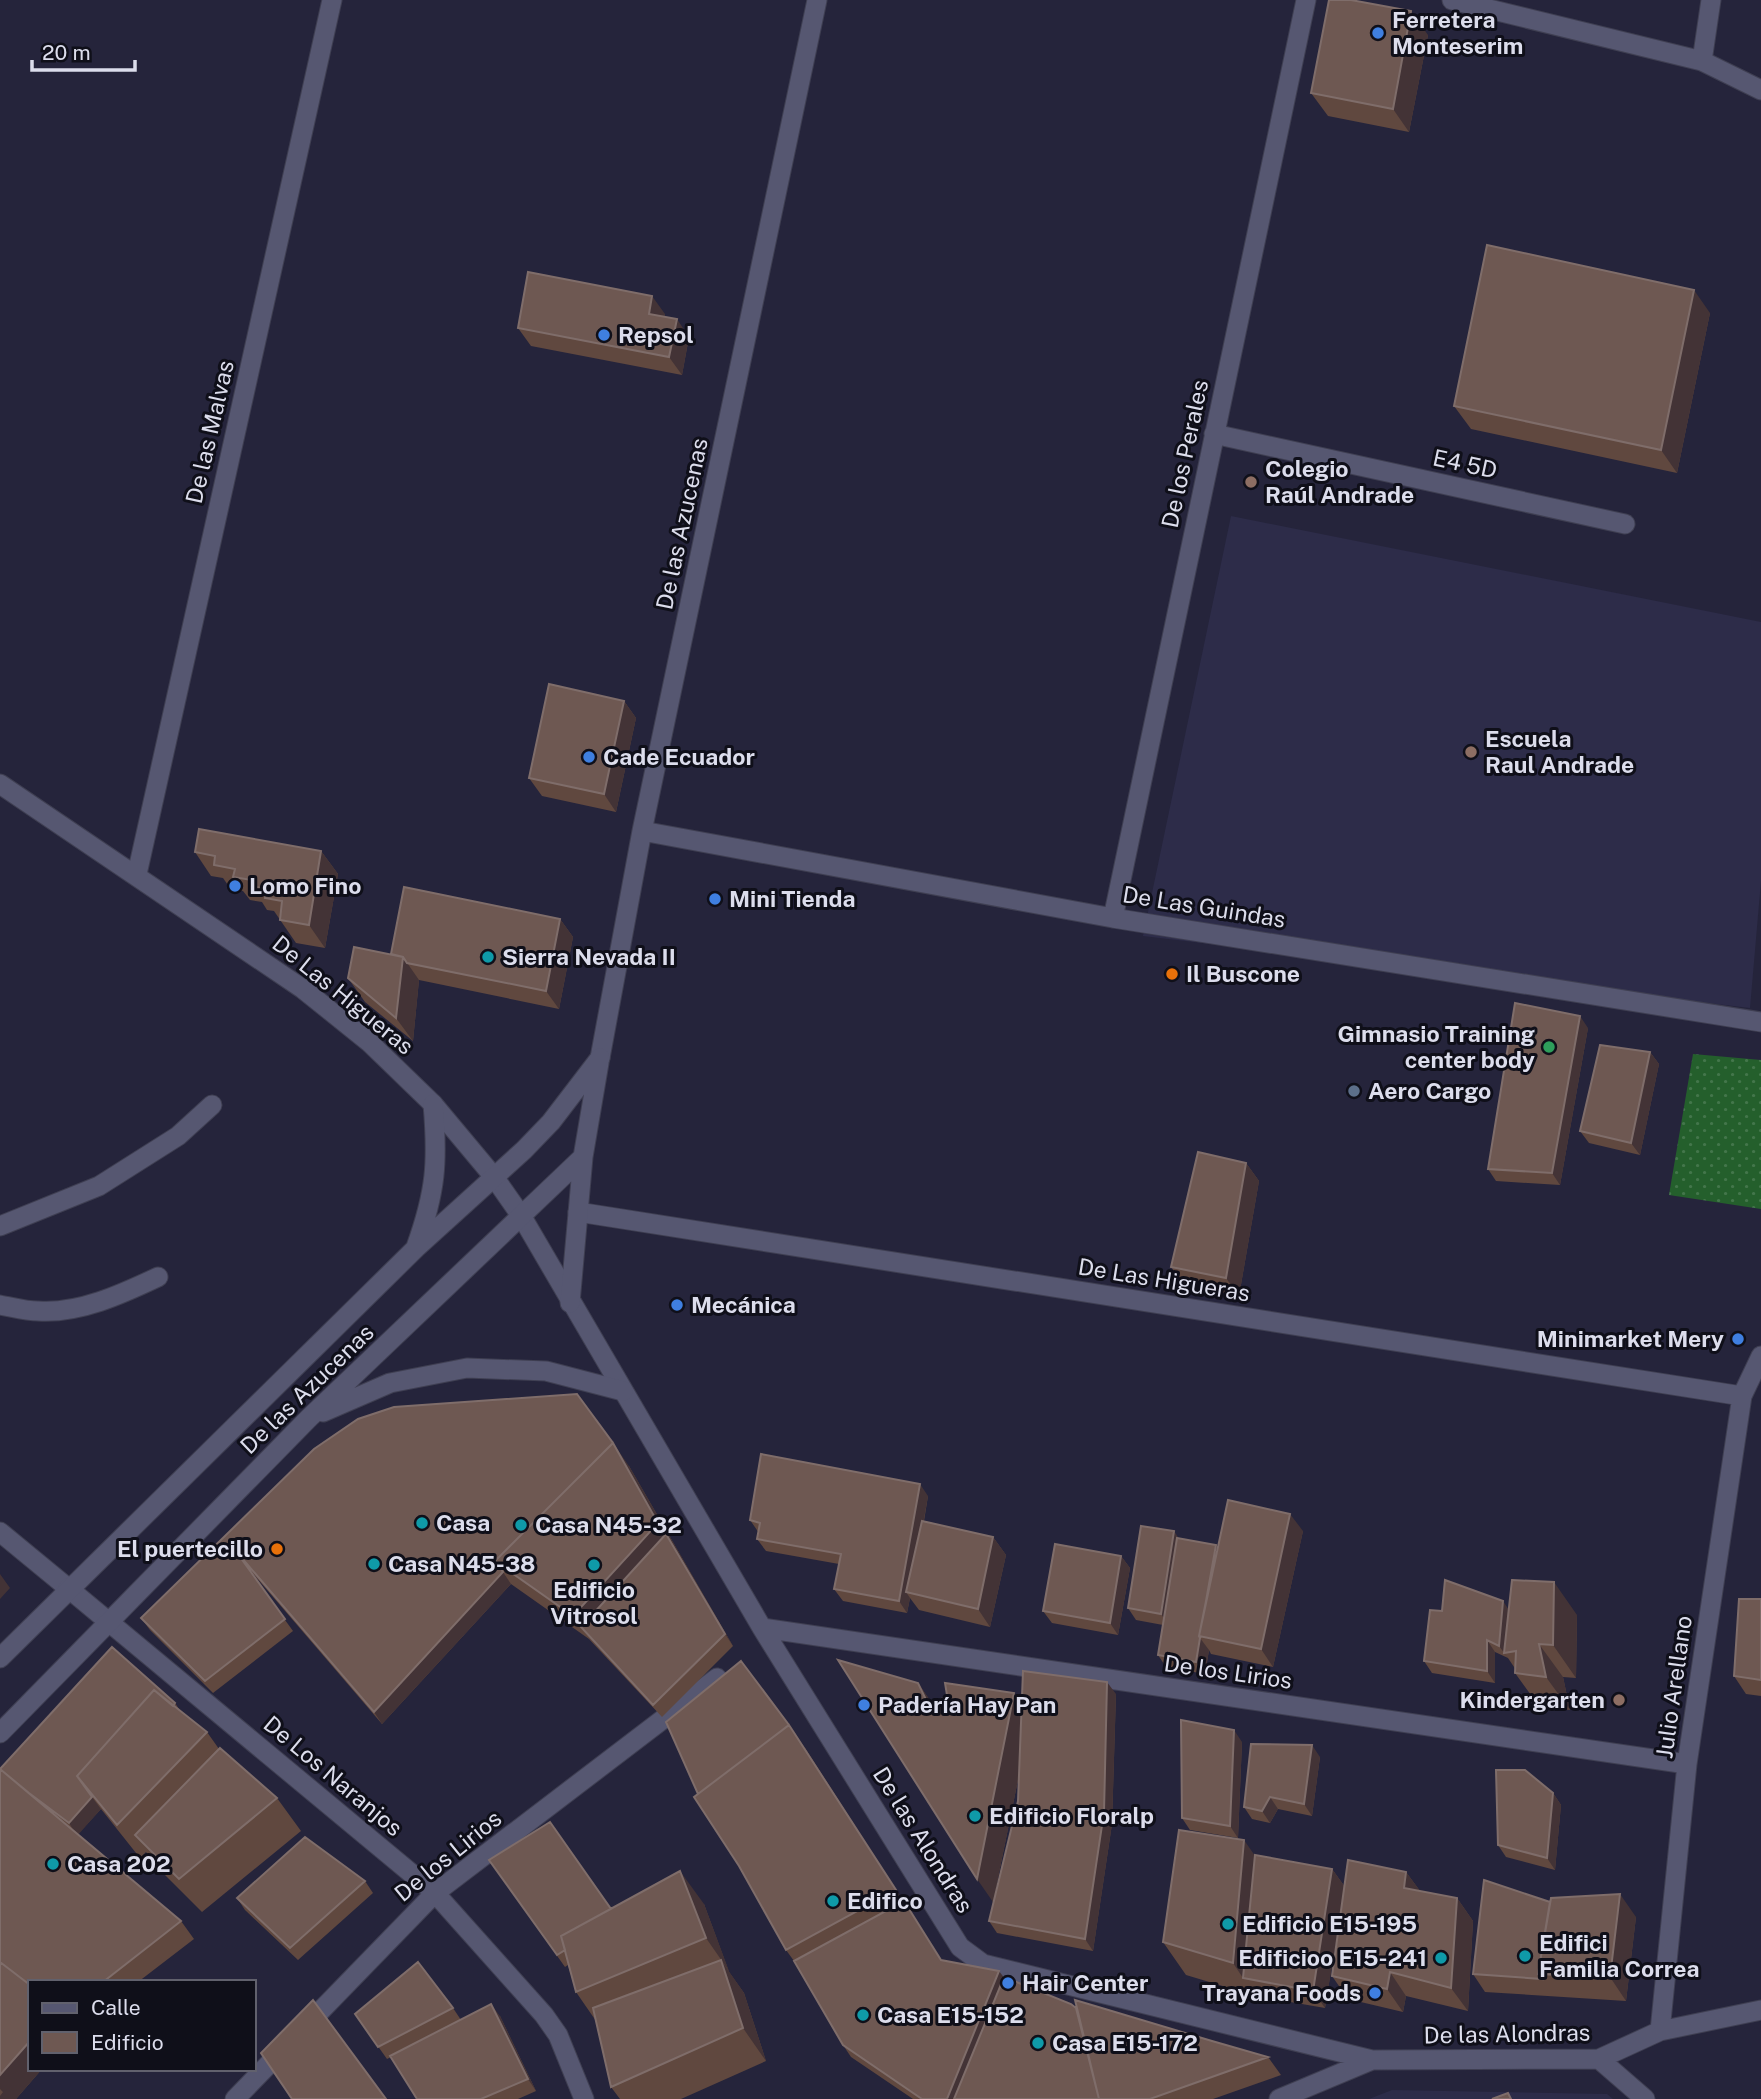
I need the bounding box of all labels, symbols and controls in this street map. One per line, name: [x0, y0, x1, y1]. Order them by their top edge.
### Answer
place label: Ferretera Monteserim: [1392, 6, 1523, 59]
marker: Ferretera Monteserim: [1370, 25, 1386, 41]
scale bar: [32, 28, 135, 72]
text: 20 m: [42, 40, 91, 65]
place label: Repsol: [618, 321, 694, 348]
marker: Repsol: [596, 327, 612, 343]
street label: De las Malvas: [180, 358, 239, 506]
street label: De los Perales: [1156, 377, 1213, 530]
street label: De las Azucenas: [650, 436, 713, 612]
street label: E4 5D: [1431, 444, 1500, 483]
place label: Colegio Raúl Andrade: [1265, 455, 1414, 508]
marker: Colegio Raúl Andrade: [1243, 474, 1259, 490]
place label: Escuela Raul Andrade: [1485, 725, 1634, 778]
place label: Cade Ecuador: [603, 743, 755, 770]
marker: Escuela Raul Andrade: [1463, 744, 1479, 760]
marker: Cade Ecuador: [581, 749, 597, 765]
place label: Lomo Fino: [249, 872, 361, 899]
marker: Lomo Fino: [227, 878, 243, 894]
street label: De Las Guindas: [1121, 880, 1287, 933]
place label: Mini Tienda: [729, 885, 856, 912]
marker: Mini Tienda: [707, 891, 723, 907]
street label: De Las Higueras: [267, 930, 419, 1060]
place label: Sierra Nevada II: [502, 943, 676, 970]
marker: Sierra Nevada II: [480, 949, 496, 965]
place label: Il Buscone: [1186, 960, 1300, 987]
marker: Il Buscone: [1164, 966, 1180, 982]
place label: Gimnasio Training center body: [1337, 1020, 1535, 1073]
marker: Gimnasio Training center body: [1541, 1039, 1557, 1055]
place label: Aero Cargo: [1368, 1077, 1491, 1104]
marker: Aero Cargo: [1346, 1083, 1362, 1099]
street label: De Las Higueras: [1076, 1253, 1252, 1306]
place label: Mecánica: [691, 1291, 796, 1318]
marker: Mecánica: [669, 1297, 685, 1313]
street label: De las Azucenas: [234, 1318, 379, 1459]
place label: Minimarket Mery: [1537, 1325, 1724, 1352]
marker: Minimarket Mery: [1730, 1331, 1746, 1347]
place label: Casa: [436, 1509, 490, 1536]
place label: Casa N45-32: [535, 1511, 682, 1538]
marker: Casa: [414, 1515, 430, 1531]
marker: Casa N45-32: [513, 1517, 529, 1533]
place label: El puertecillo: [117, 1535, 263, 1562]
marker: El puertecillo: [269, 1541, 285, 1557]
place label: Casa N45-38: [388, 1550, 536, 1577]
marker: Casa N45-38: [366, 1556, 382, 1572]
marker: Edificio Vitrosol: [586, 1557, 602, 1573]
place label: Edificio Vitrosol: [550, 1576, 638, 1629]
street label: Julio Arellano: [1650, 1614, 1697, 1760]
street label: De los Lirios: [1162, 1649, 1294, 1694]
place label: Kindergarten: [1460, 1686, 1605, 1713]
place label: Padería Hay Pan: [878, 1691, 1056, 1718]
marker: Kindergarten: [1611, 1692, 1627, 1708]
marker: Padería Hay Pan: [856, 1697, 872, 1713]
street label: De Los Naranjos: [259, 1710, 408, 1841]
street label: De las Alondras: [868, 1762, 979, 1918]
place label: Edificio Floralp: [989, 1802, 1154, 1829]
street label: De los Lirios: [389, 1804, 506, 1907]
marker: Edificio Floralp: [967, 1808, 983, 1824]
place label: Casa 202: [67, 1850, 171, 1877]
marker: Casa 202: [45, 1856, 61, 1872]
place label: Edifico: [847, 1887, 923, 1914]
marker: Edifico: [825, 1893, 841, 1909]
place label: Edificio E15-195: [1242, 1910, 1417, 1937]
marker: Edificio E15-195: [1220, 1916, 1236, 1932]
place label: Edifici Familia Correa: [1539, 1929, 1699, 1982]
place label: Edificioo E15-241: [1238, 1944, 1427, 1971]
marker: Edifici Familia Correa: [1517, 1948, 1533, 1964]
marker: Edificioo E15-241: [1433, 1950, 1449, 1966]
place label: Hair Center: [1022, 1969, 1149, 1996]
marker: Hair Center: [1000, 1975, 1016, 1991]
place label: Trayana Foods: [1202, 1979, 1361, 2006]
legend: [28, 1980, 256, 2071]
marker: Trayana Foods: [1367, 1985, 1383, 2001]
text: Calle: [91, 1995, 141, 2020]
place label: Casa E15-152: [877, 2001, 1024, 2028]
marker: Casa E15-152: [855, 2007, 871, 2023]
street label: De las Alondras: [1423, 2019, 1591, 2048]
place label: Casa E15-172: [1052, 2029, 1198, 2056]
text: Edificio: [91, 2030, 164, 2055]
marker: Casa E15-172: [1030, 2035, 1046, 2051]

